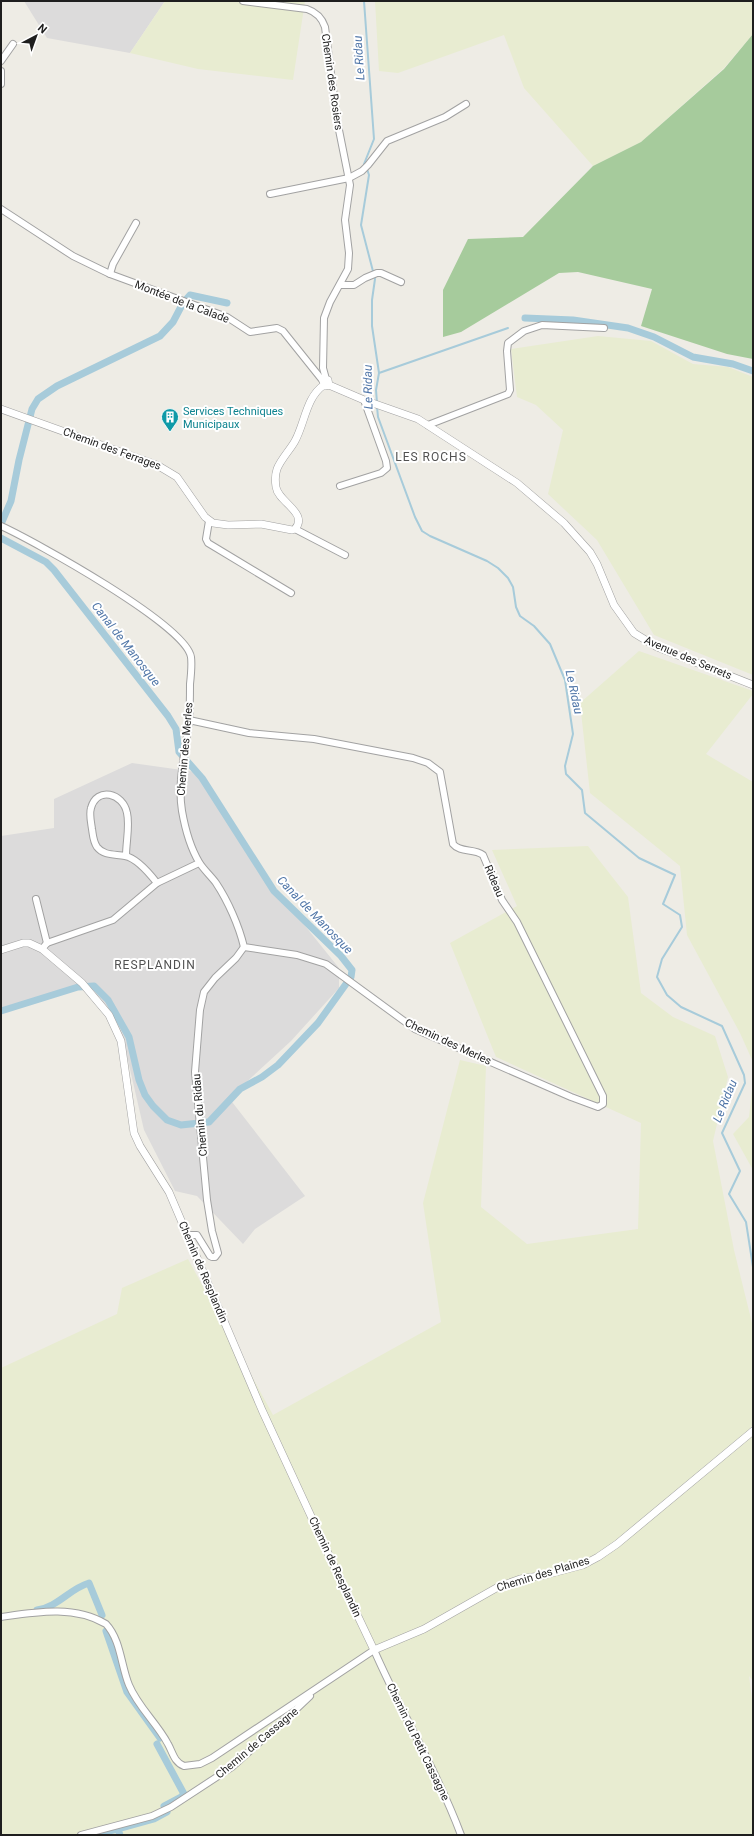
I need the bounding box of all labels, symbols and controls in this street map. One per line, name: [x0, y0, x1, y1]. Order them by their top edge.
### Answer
north arrow: [16, 16, 56, 56]
text: N: [35, 21, 50, 36]
street label: Chemin des Rosiers: [319, 33, 345, 131]
water label: Le Ridau: [350, 35, 368, 81]
street label: Montée de la Calade: [133, 278, 231, 326]
water label: Le Ridau: [361, 364, 375, 409]
place label: Services Techniques Municipaux: [183, 405, 284, 431]
building icon: Services Techniques Municipaux: [160, 407, 180, 432]
street label: Chemin des Ferrages: [61, 425, 163, 473]
district label: LES ROCHS: [395, 450, 467, 464]
water label: Canal de Manosque: [89, 599, 163, 689]
street label: Avenue des Serrets: [642, 634, 734, 682]
water label: Le Ridau: [563, 669, 586, 716]
street label: Chemin des Merles: [174, 701, 196, 796]
street label: Rideau: [481, 863, 507, 899]
water label: Canal de Manosque: [274, 873, 356, 957]
district label: RESPLANDIN: [114, 958, 196, 972]
street label: Chemin des Merles: [403, 1016, 494, 1068]
street label: Chemin du Ridau: [190, 1073, 210, 1157]
water label: Le Ridau: [710, 1077, 740, 1124]
street label: Chemin de Resplandin: [176, 1219, 230, 1325]
street label: Chemin de Resplandin: [306, 1515, 364, 1619]
street label: Chemin des Plaines: [495, 1554, 591, 1594]
street label: Chemin du Petit Cassagne: [384, 1681, 452, 1803]
street label: Chemin de Cassagne: [213, 1705, 301, 1781]

